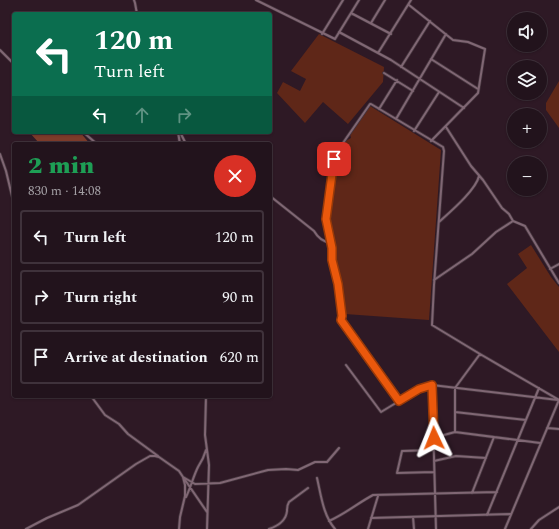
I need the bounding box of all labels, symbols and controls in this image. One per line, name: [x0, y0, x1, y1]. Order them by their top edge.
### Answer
map controls: [507, 12, 547, 196]
button: sound: [507, 12, 547, 52]
text: 120 m: [94, 19, 173, 62]
icon: left: [28, 28, 80, 80]
text: Turn left: [94, 58, 165, 85]
button: layers: [507, 60, 547, 100]
icon: left: [89, 104, 111, 126]
icon: ahead: [131, 104, 153, 126]
icon: right: [173, 104, 195, 126]
button: +: [507, 108, 547, 148]
pin: [317, 142, 351, 176]
text: 2 min: [28, 148, 94, 184]
icon: arrive: [323, 148, 345, 170]
button: close: [214, 155, 256, 197]
button: −: [507, 156, 547, 196]
text: 830 m · 14:08: [28, 181, 101, 201]
icon: left: [30, 226, 52, 248]
text: Turn left: [64, 226, 126, 249]
text: 120 m: [215, 226, 254, 249]
icon: right: [30, 286, 52, 308]
text: Turn right: [64, 286, 137, 309]
text: 90 m: [222, 286, 254, 309]
icon: arrive: [30, 346, 52, 368]
text: Arrive at destination: [64, 346, 208, 369]
text: 620 m: [220, 346, 259, 369]
position arrow: [413, 417, 455, 459]

